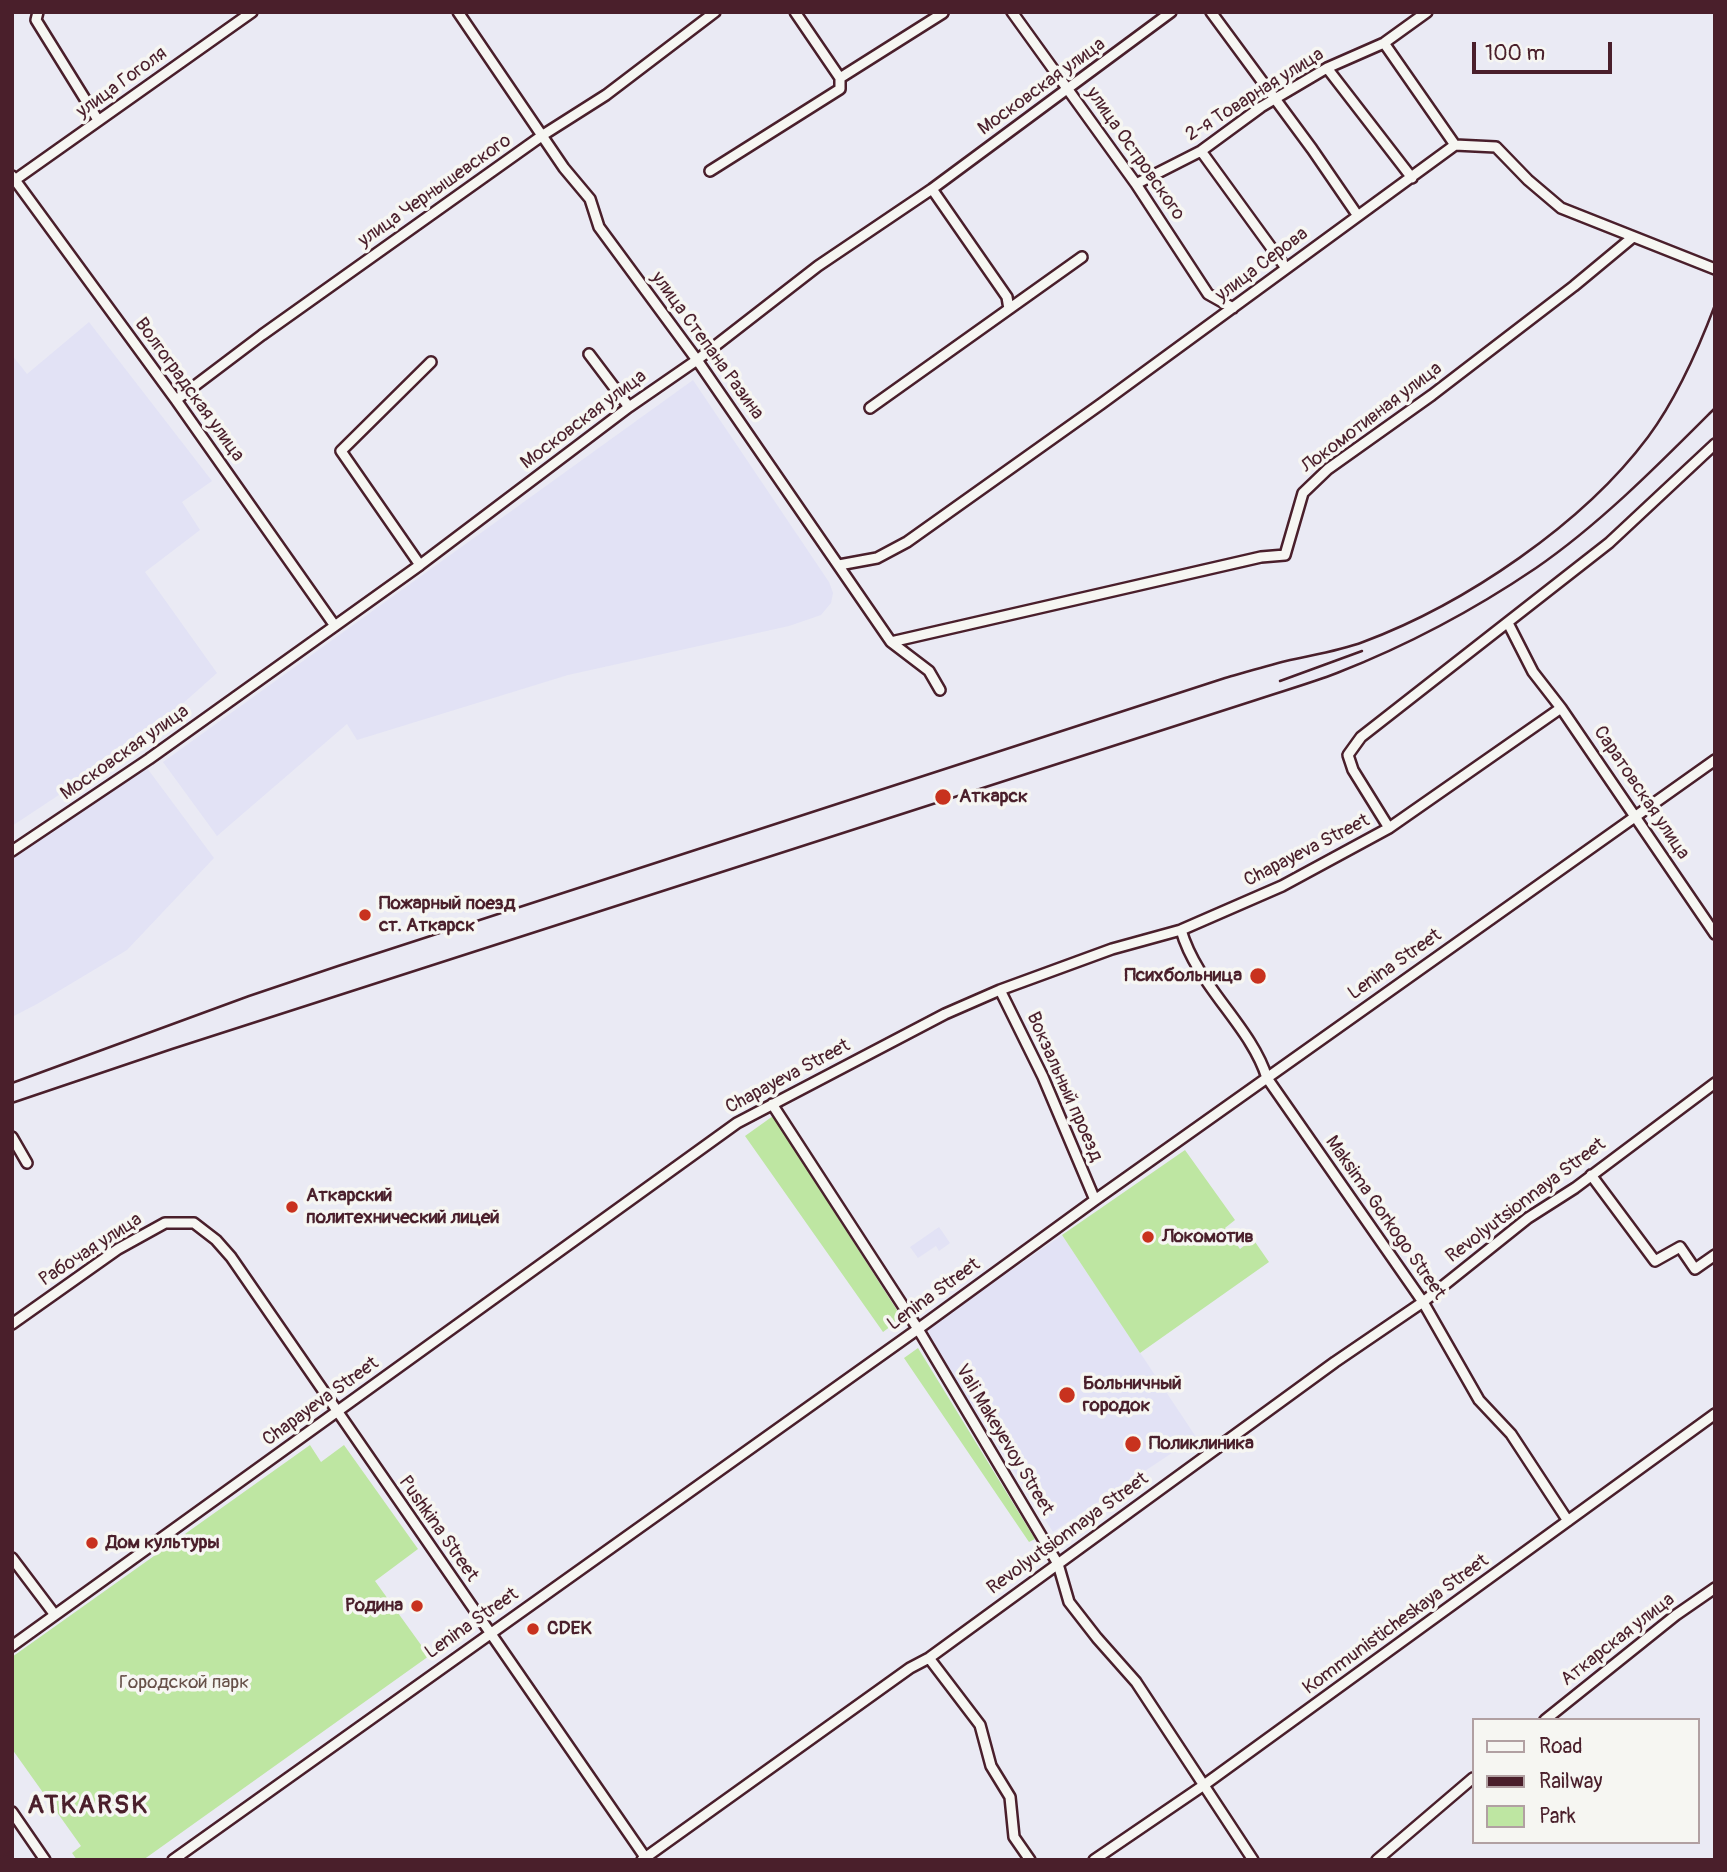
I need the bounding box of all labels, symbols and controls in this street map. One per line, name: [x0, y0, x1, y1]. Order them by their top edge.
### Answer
scale bar: [1475, 28, 1615, 72]
street label: Московская улица: [974, 33, 1110, 141]
text: 100 m: [1485, 40, 1545, 67]
street label: улица Гоголя: [72, 43, 172, 123]
street label: 2-я Товарная улица: [1182, 43, 1328, 147]
street label: улица Островского: [1081, 83, 1189, 225]
street label: улица Чернышевского: [354, 130, 516, 252]
street label: улица Серова: [1211, 223, 1313, 307]
street label: улица Степана Разина: [646, 268, 768, 424]
street label: Волгоградская улица: [129, 314, 249, 466]
street label: Локомотивная улица: [1297, 358, 1447, 478]
street label: Московская улица: [517, 365, 651, 475]
street label: Московская улица: [56, 700, 194, 806]
street label: Саратовская улица: [1588, 722, 1694, 864]
place label: Аткарск: [959, 786, 1028, 808]
marker: Аткарск: [933, 787, 953, 807]
street label: Chapayeva Street: [1241, 810, 1373, 892]
place label: Пожарный поезд ст. Аткарск: [379, 893, 515, 937]
marker: Пожарный поезд ст. Аткарск: [357, 907, 373, 923]
street label: Lenina Street: [1344, 924, 1446, 1006]
place label: Психбольница: [1124, 965, 1242, 987]
marker: Психбольница: [1248, 966, 1268, 986]
street label: Вокзальный проезд: [1021, 1009, 1107, 1165]
street label: Chapayeva Street: [722, 1035, 854, 1119]
street label: Maksima Gorkogo Street: [1320, 1132, 1450, 1304]
street label: Revolyutsionnaya Street: [1442, 1134, 1610, 1268]
place label: Аткарский политехнический лицей: [306, 1185, 500, 1229]
marker: Аткарский политехнический лицей: [284, 1199, 300, 1215]
street label: Рабочая улица: [35, 1208, 147, 1292]
place label: Локомотив: [1162, 1226, 1254, 1248]
marker: Локомотив: [1140, 1229, 1156, 1245]
street label: Lenina Street: [883, 1254, 985, 1336]
street label: Chapayeva Street: [259, 1352, 383, 1452]
street label: Vali Makeyevoy Street: [950, 1360, 1058, 1520]
place label: Больничный городок: [1083, 1373, 1182, 1417]
marker: Больничный городок: [1057, 1385, 1077, 1405]
place label: Поликлиника: [1149, 1433, 1254, 1455]
marker: Поликлиника: [1123, 1434, 1143, 1454]
street label: Revolyutsionnaya Street: [983, 1468, 1153, 1600]
street label: Pushkina Street: [393, 1472, 483, 1586]
place label: Дом культуры: [106, 1532, 220, 1554]
marker: Дом культуры: [84, 1535, 100, 1551]
street label: Kommunisticheskaya Street: [1299, 1550, 1493, 1700]
street label: Lenina Street: [421, 1583, 523, 1665]
street label: Аткарская улица: [1557, 1589, 1679, 1691]
place label: Родина: [345, 1595, 403, 1617]
marker: Родина: [409, 1598, 425, 1614]
place label: CDEK: [547, 1618, 592, 1640]
marker: CDEK: [525, 1621, 541, 1637]
park label: Городской парк: [119, 1672, 249, 1694]
legend: [1472, 1718, 1699, 1844]
text: Road: [1539, 1733, 1583, 1760]
text: Railway: [1539, 1768, 1603, 1795]
district label: ATKARSK: [28, 1790, 148, 1822]
text: Park: [1539, 1803, 1576, 1830]

